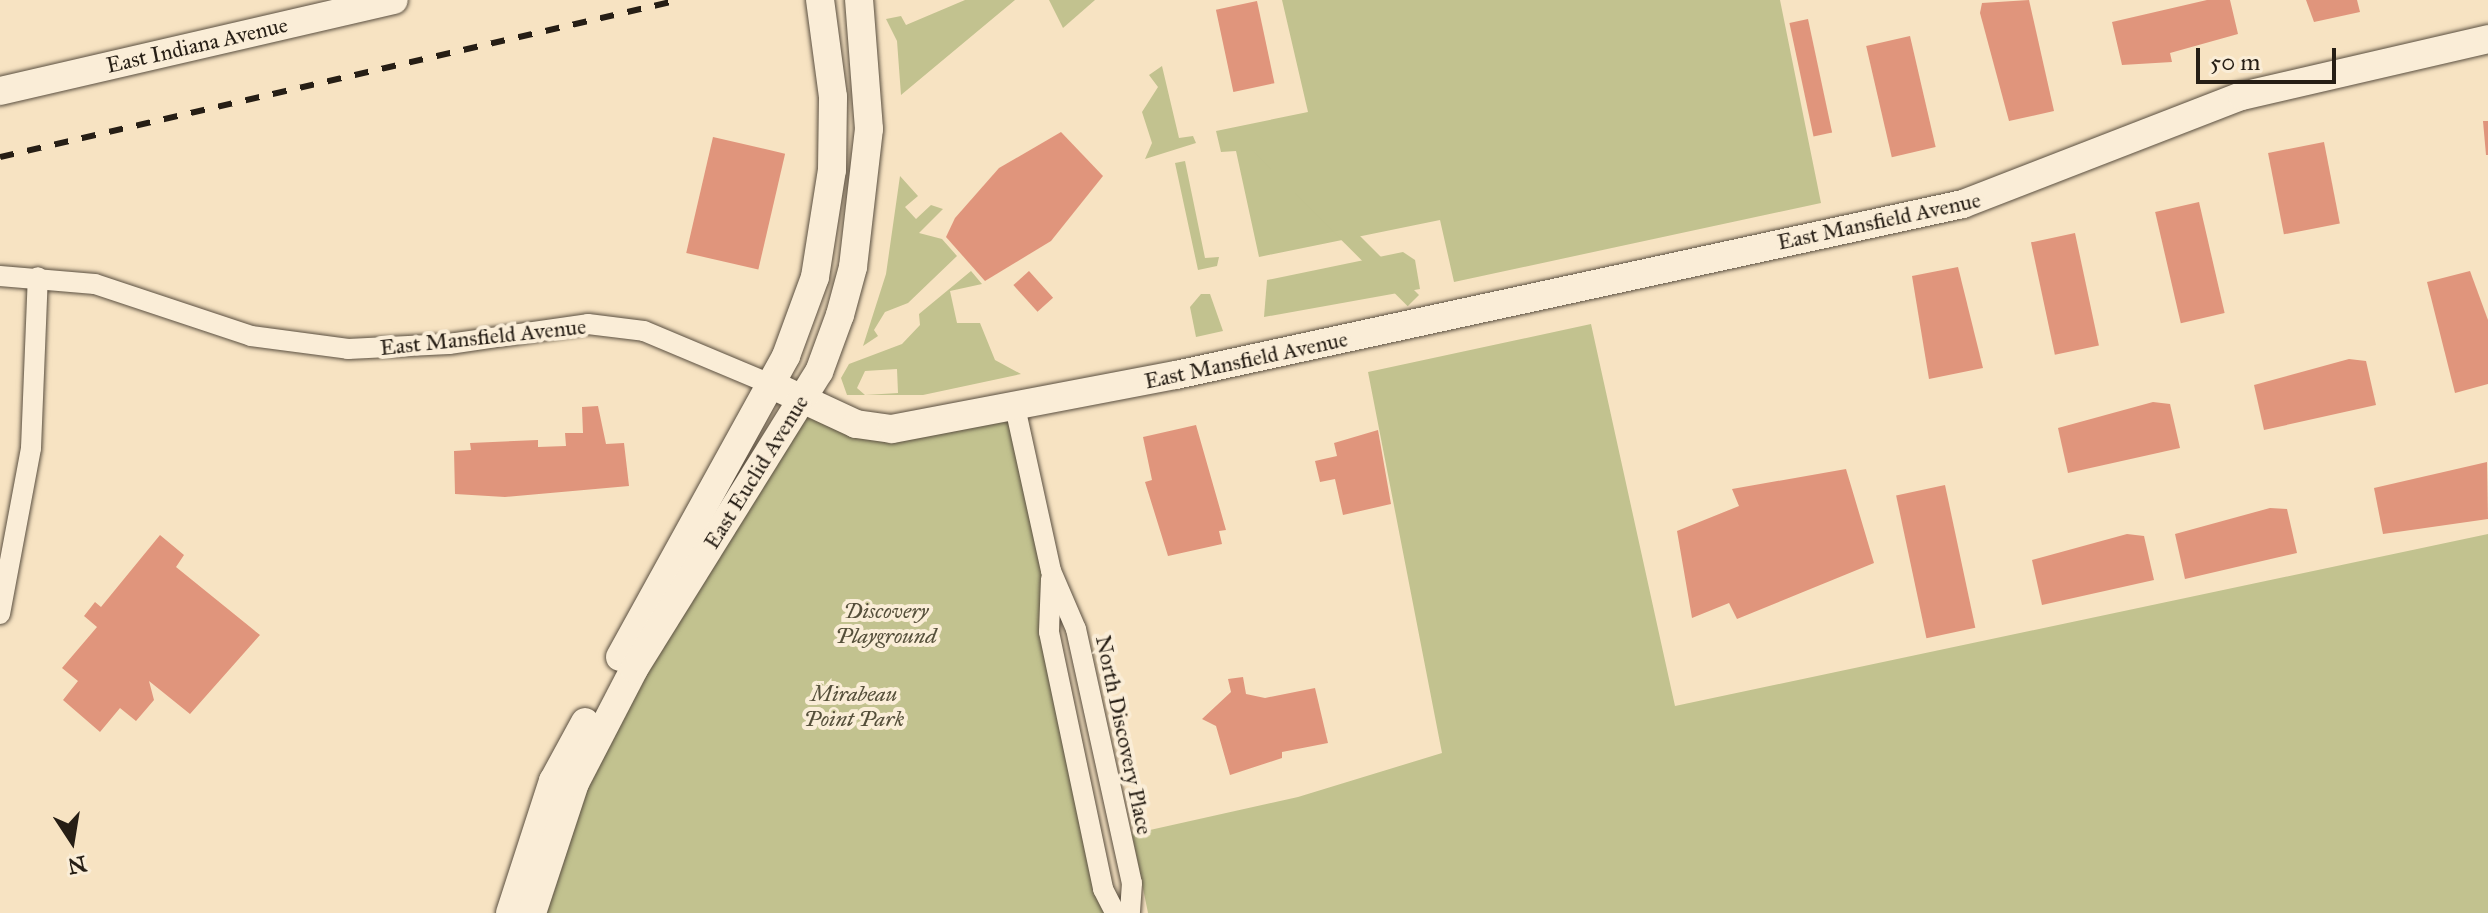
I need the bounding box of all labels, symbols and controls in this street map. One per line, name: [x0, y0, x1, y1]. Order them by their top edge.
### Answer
street label: East Indiana Avenue: [104, 11, 290, 79]
scale bar: [2200, 32, 2340, 82]
text: 50 m: [2210, 47, 2260, 77]
street label: East Mansfield Avenue: [1775, 187, 1983, 255]
street label: East Mansfield Avenue: [379, 313, 587, 361]
street label: East Mansfield Avenue: [1142, 326, 1350, 394]
street label: East Euclid Avenue: [698, 390, 814, 554]
park label: Discovery Playground: [835, 597, 937, 648]
street label: North Discovery Place: [1090, 633, 1158, 837]
park label: Mirabeau Point Park: [804, 680, 904, 732]
north arrow: [32, 801, 112, 881]
text: N: [65, 850, 89, 880]

